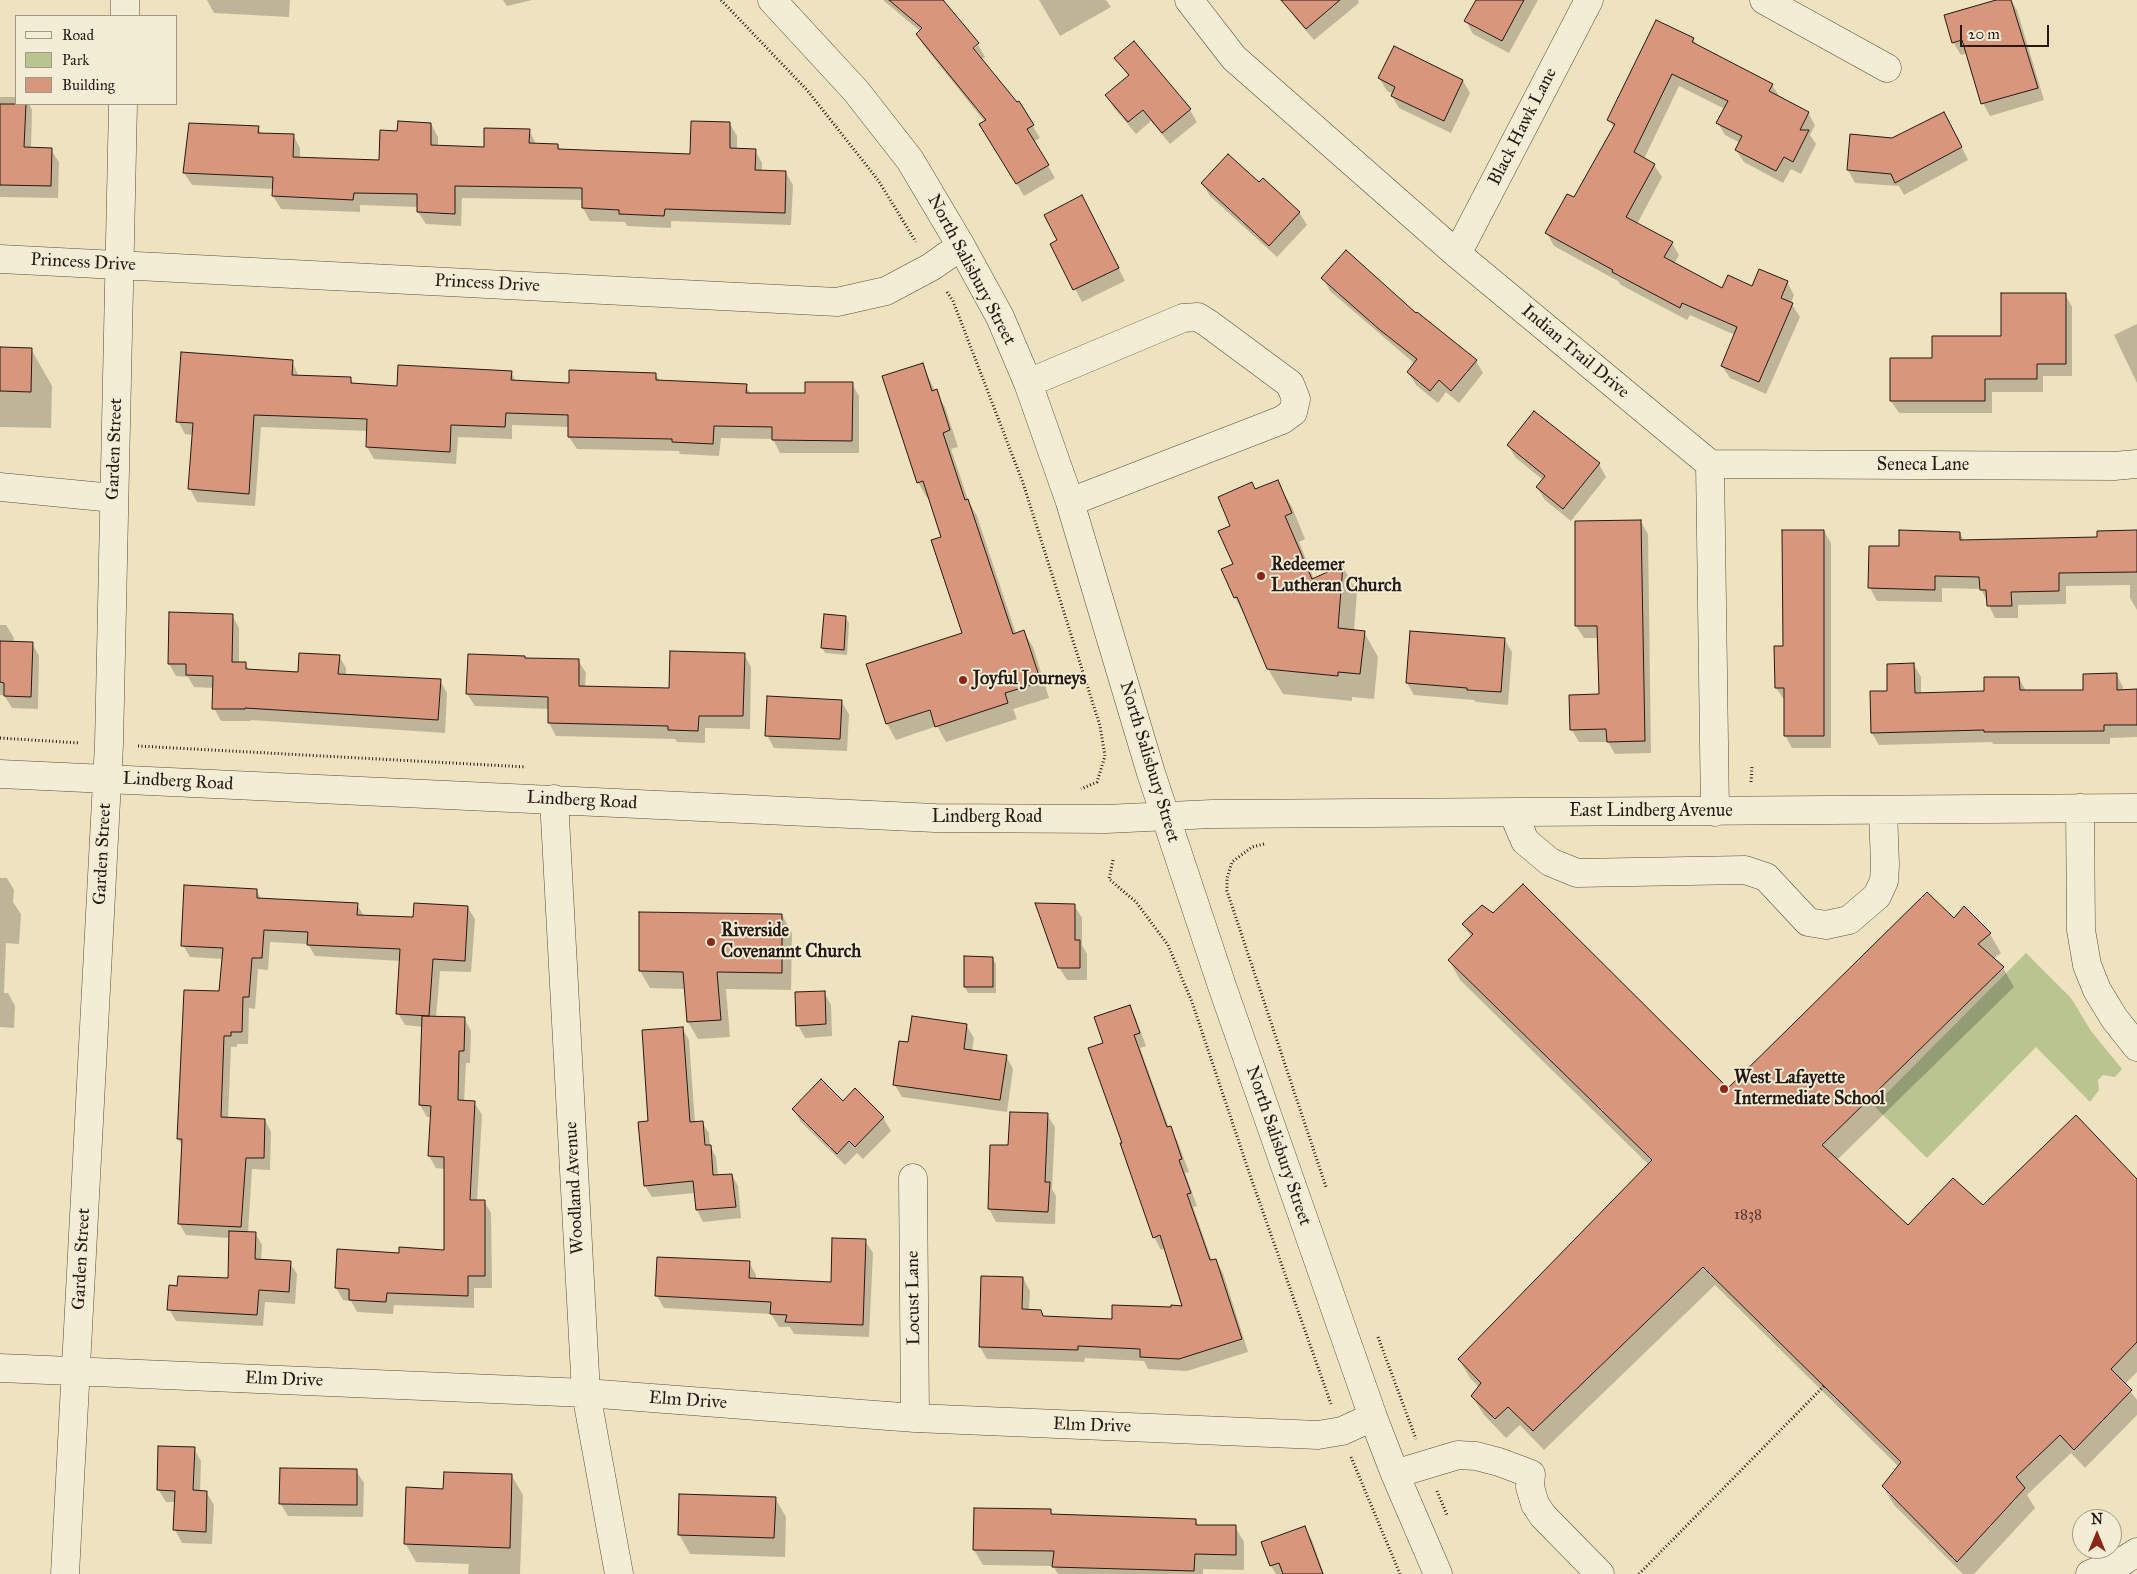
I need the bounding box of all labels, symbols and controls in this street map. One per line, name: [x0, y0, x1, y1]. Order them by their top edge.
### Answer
legend: [15, 15, 178, 105]
scale bar: [1962, 15, 2051, 47]
text: 20 m: [1968, 25, 2000, 43]
text: Road: [62, 26, 94, 44]
text: Park: [62, 51, 89, 69]
street label: Black Hawk Lane: [1484, 65, 1562, 189]
text: Building: [62, 76, 115, 94]
street label: North Salisbury Street: [922, 191, 1020, 349]
street label: Princess Drive: [30, 249, 136, 277]
street label: Princess Drive: [434, 270, 540, 298]
street label: Indian Trail Drive: [1517, 301, 1633, 403]
street label: Garden Street: [102, 398, 128, 500]
street label: Seneca Lane: [1877, 455, 1969, 477]
place label: Redeemer Lutheran Church: [1271, 555, 1402, 598]
marker: Redeemer Lutheran Church: [1255, 570, 1267, 582]
place label: Joyful Journeys: [973, 669, 1086, 691]
marker: Joyful Journeys: [957, 674, 969, 686]
street label: North Salisbury Street: [1114, 679, 1184, 845]
street label: Lindberg Road: [122, 768, 234, 796]
street label: Lindberg Road: [526, 787, 638, 815]
street label: East Lindberg Avenue: [1569, 801, 1733, 823]
street label: Garden Street: [90, 802, 116, 906]
street label: Lindberg Road: [932, 807, 1042, 829]
place label: Riverside Covenannt Church: [721, 921, 861, 964]
marker: Riverside Covenannt Church: [705, 936, 717, 948]
street label: North Salisbury Street: [1241, 1063, 1315, 1229]
place label: West Lafayette Intermediate School: [1734, 1068, 1885, 1110]
marker: West Lafayette Intermediate School: [1718, 1083, 1730, 1095]
street label: Woodland Avenue: [561, 1121, 589, 1255]
house number: 1838: [1734, 1206, 1762, 1224]
street label: Garden Street: [69, 1207, 95, 1311]
street label: Locust Lane: [902, 1250, 926, 1346]
street label: Elm Drive: [244, 1368, 324, 1392]
street label: Elm Drive: [648, 1387, 728, 1415]
street label: Elm Drive: [1052, 1414, 1132, 1438]
north arrow: [2072, 1509, 2122, 1559]
text: N: [2091, 1511, 2103, 1528]

